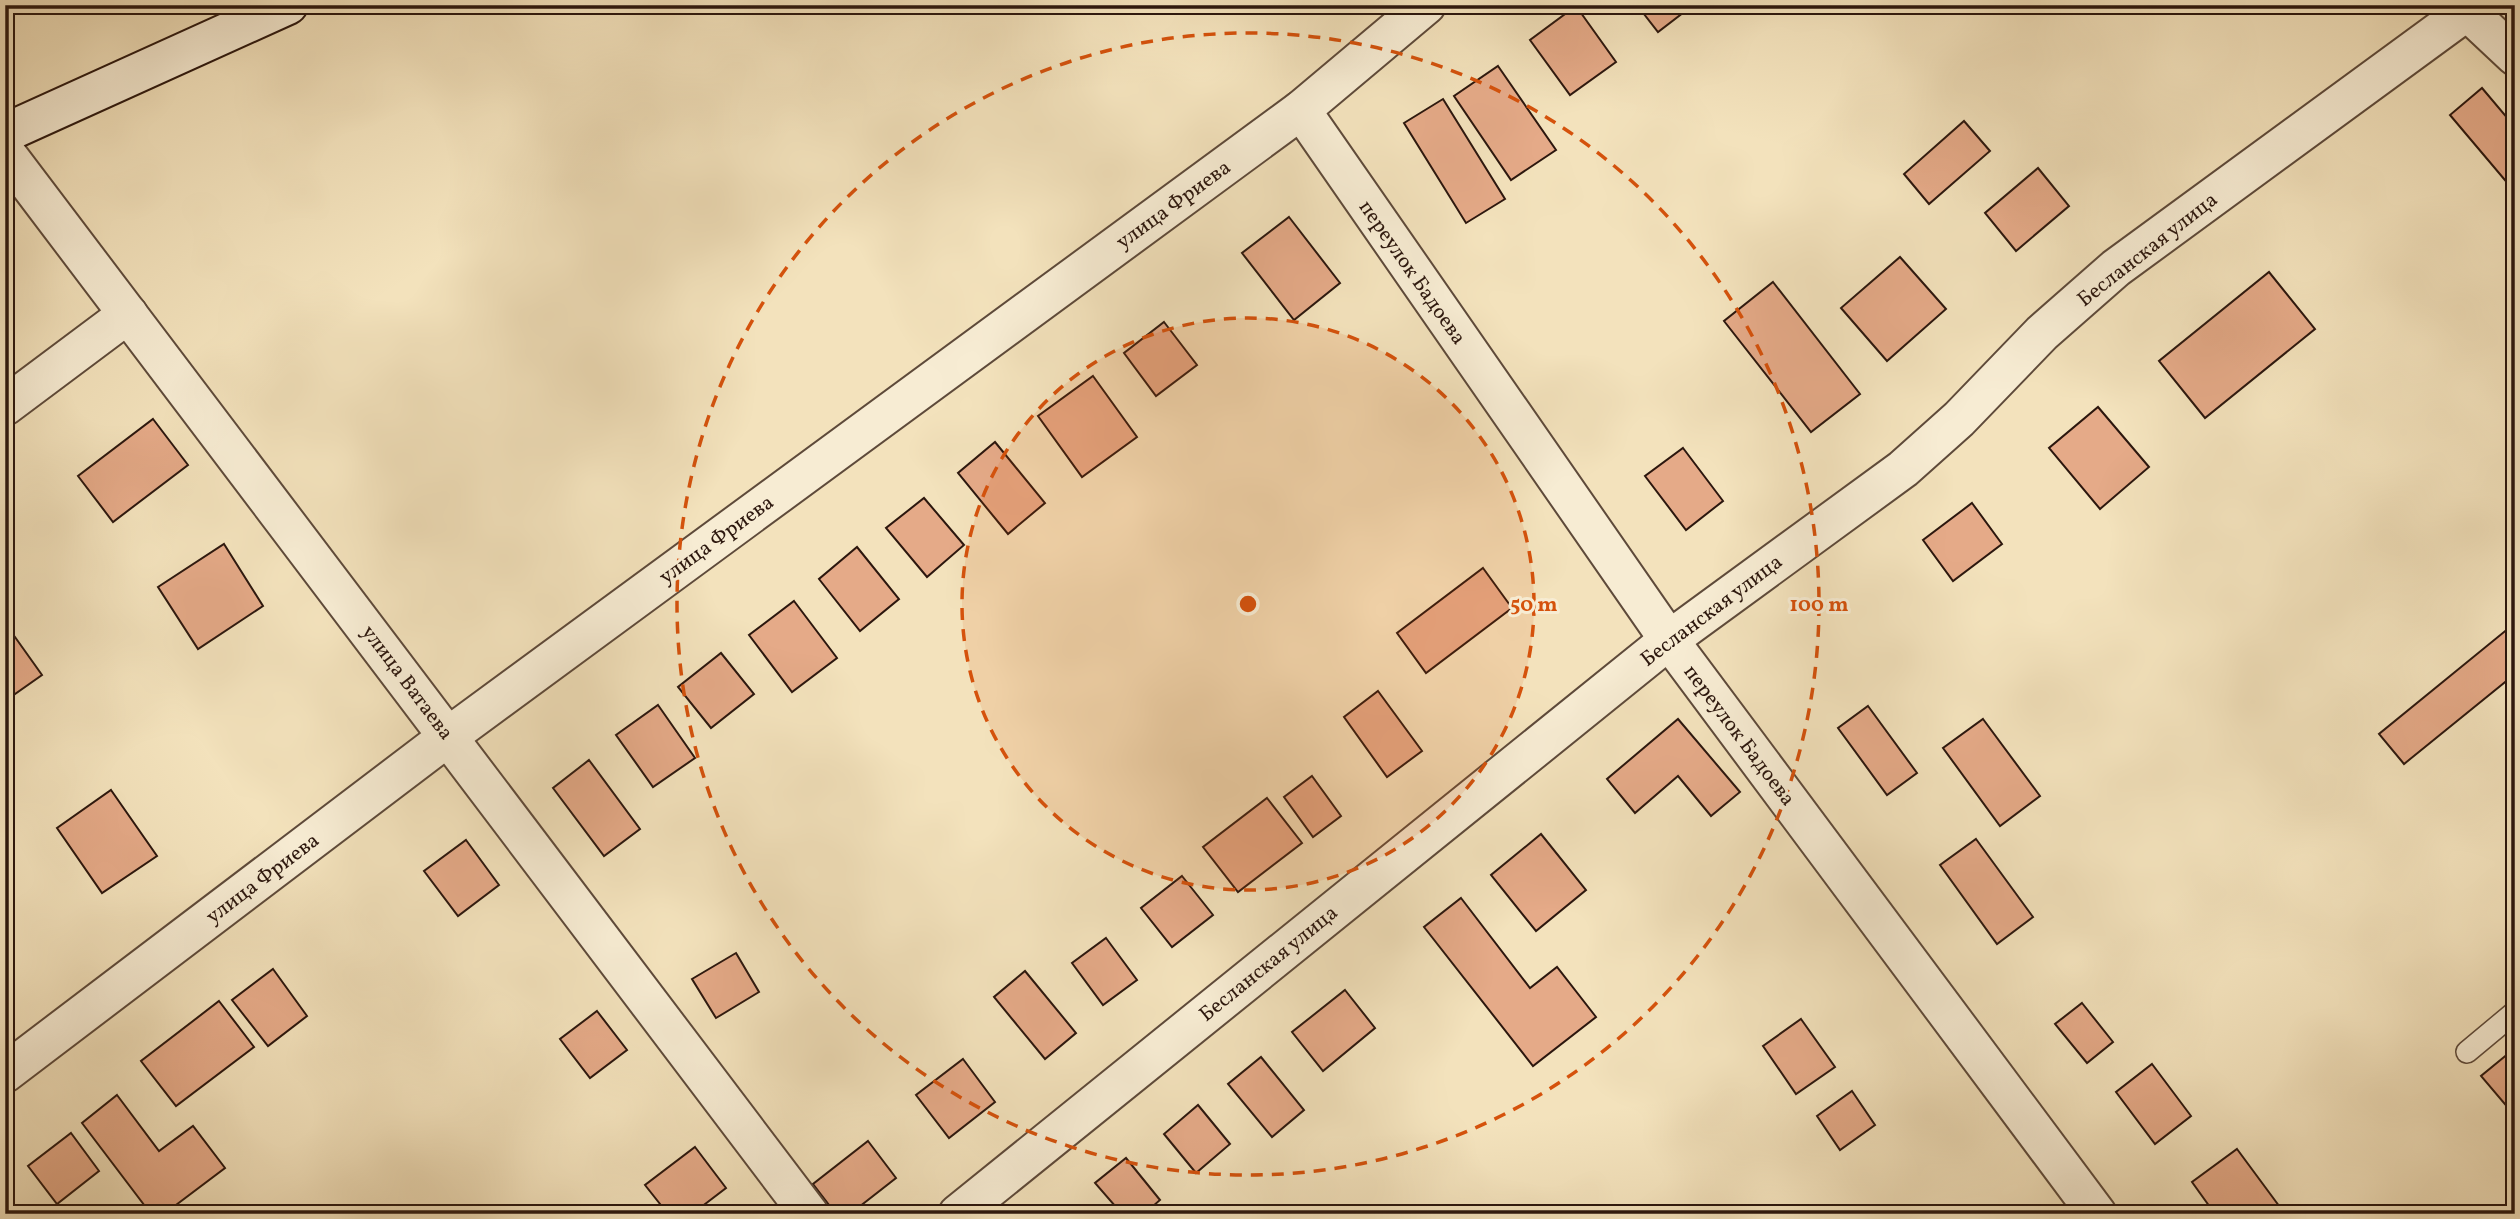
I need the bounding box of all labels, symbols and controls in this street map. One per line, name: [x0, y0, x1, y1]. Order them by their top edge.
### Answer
street label: улица Фриева: [1111, 154, 1237, 257]
street label: Бесланская улица: [2072, 186, 2224, 314]
street label: переулок Бадоева: [1351, 195, 1472, 351]
street label: улица Фриева: [654, 489, 780, 592]
street label: Бесланская улица: [1635, 548, 1789, 674]
text: 50 m: [1510, 591, 1558, 620]
text: 100 m: [1789, 591, 1849, 620]
centre of rings: [1236, 592, 1260, 616]
street label: улица Ватаева: [354, 619, 460, 746]
street label: переулок Бадоева: [1676, 659, 1802, 813]
street label: улица Фриева: [200, 827, 326, 932]
street label: Бесланская улица: [1193, 899, 1345, 1029]

